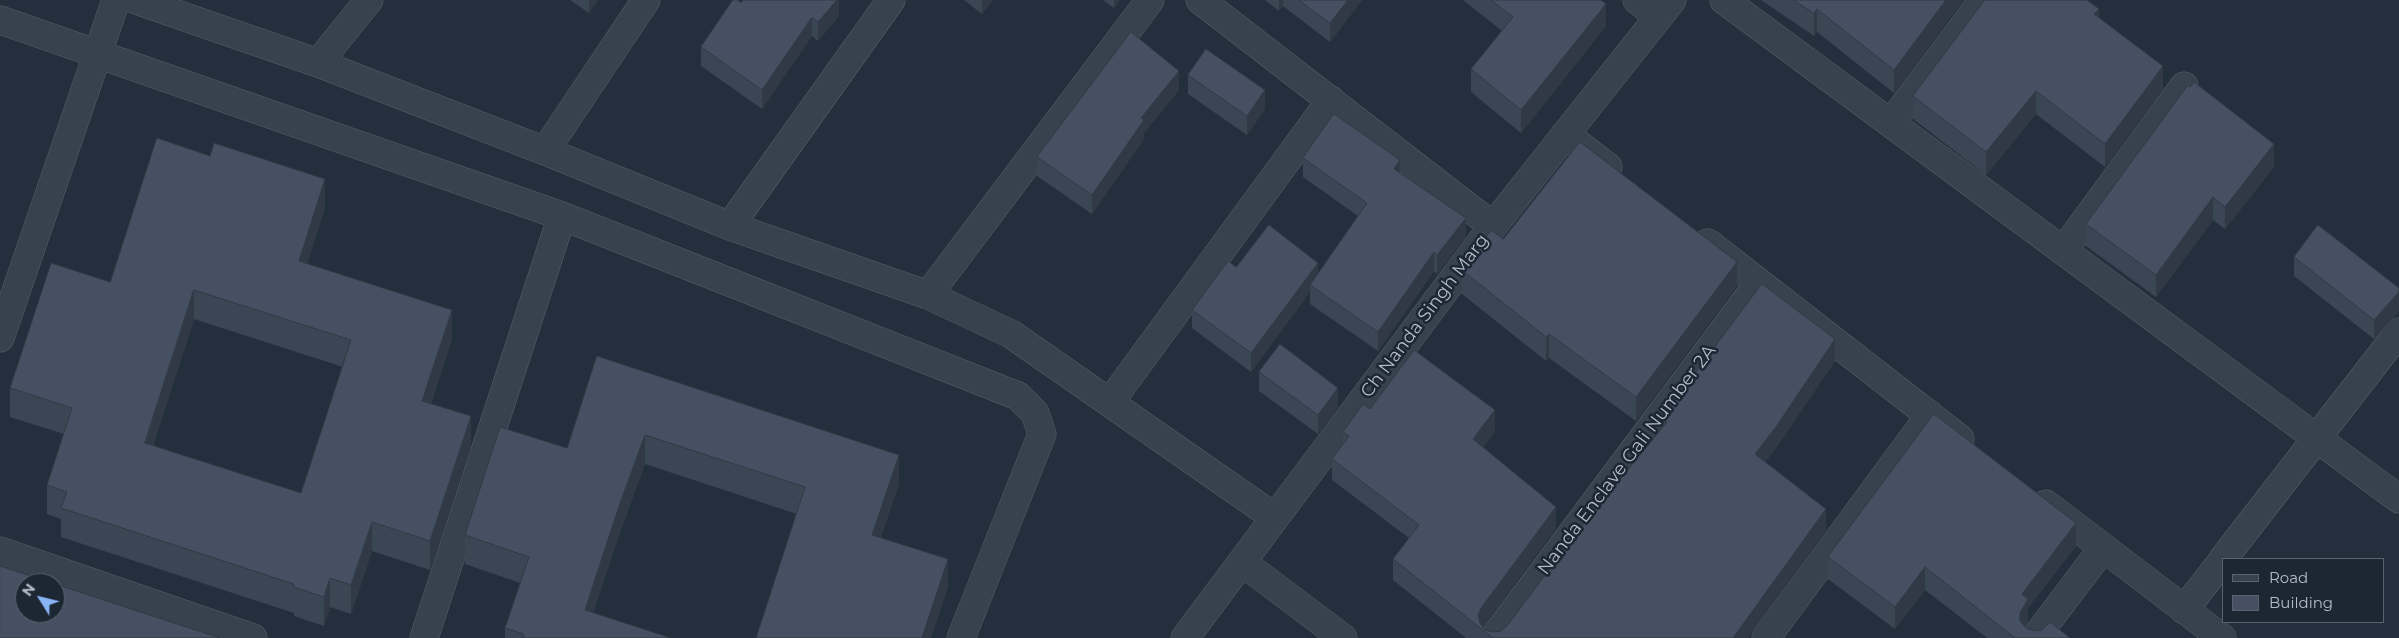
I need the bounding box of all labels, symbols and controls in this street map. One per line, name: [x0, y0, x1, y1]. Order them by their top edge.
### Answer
street label: Ch Nanda Singh Marg: [1356, 230, 1494, 402]
street label: Nanda Enclave Gali Number 2A: [1533, 341, 1721, 579]
legend: [2222, 558, 2384, 623]
text: Road: [2269, 568, 2308, 587]
north arrow: [15, 573, 65, 623]
text: N: [18, 580, 39, 600]
text: Building: [2269, 593, 2333, 612]

